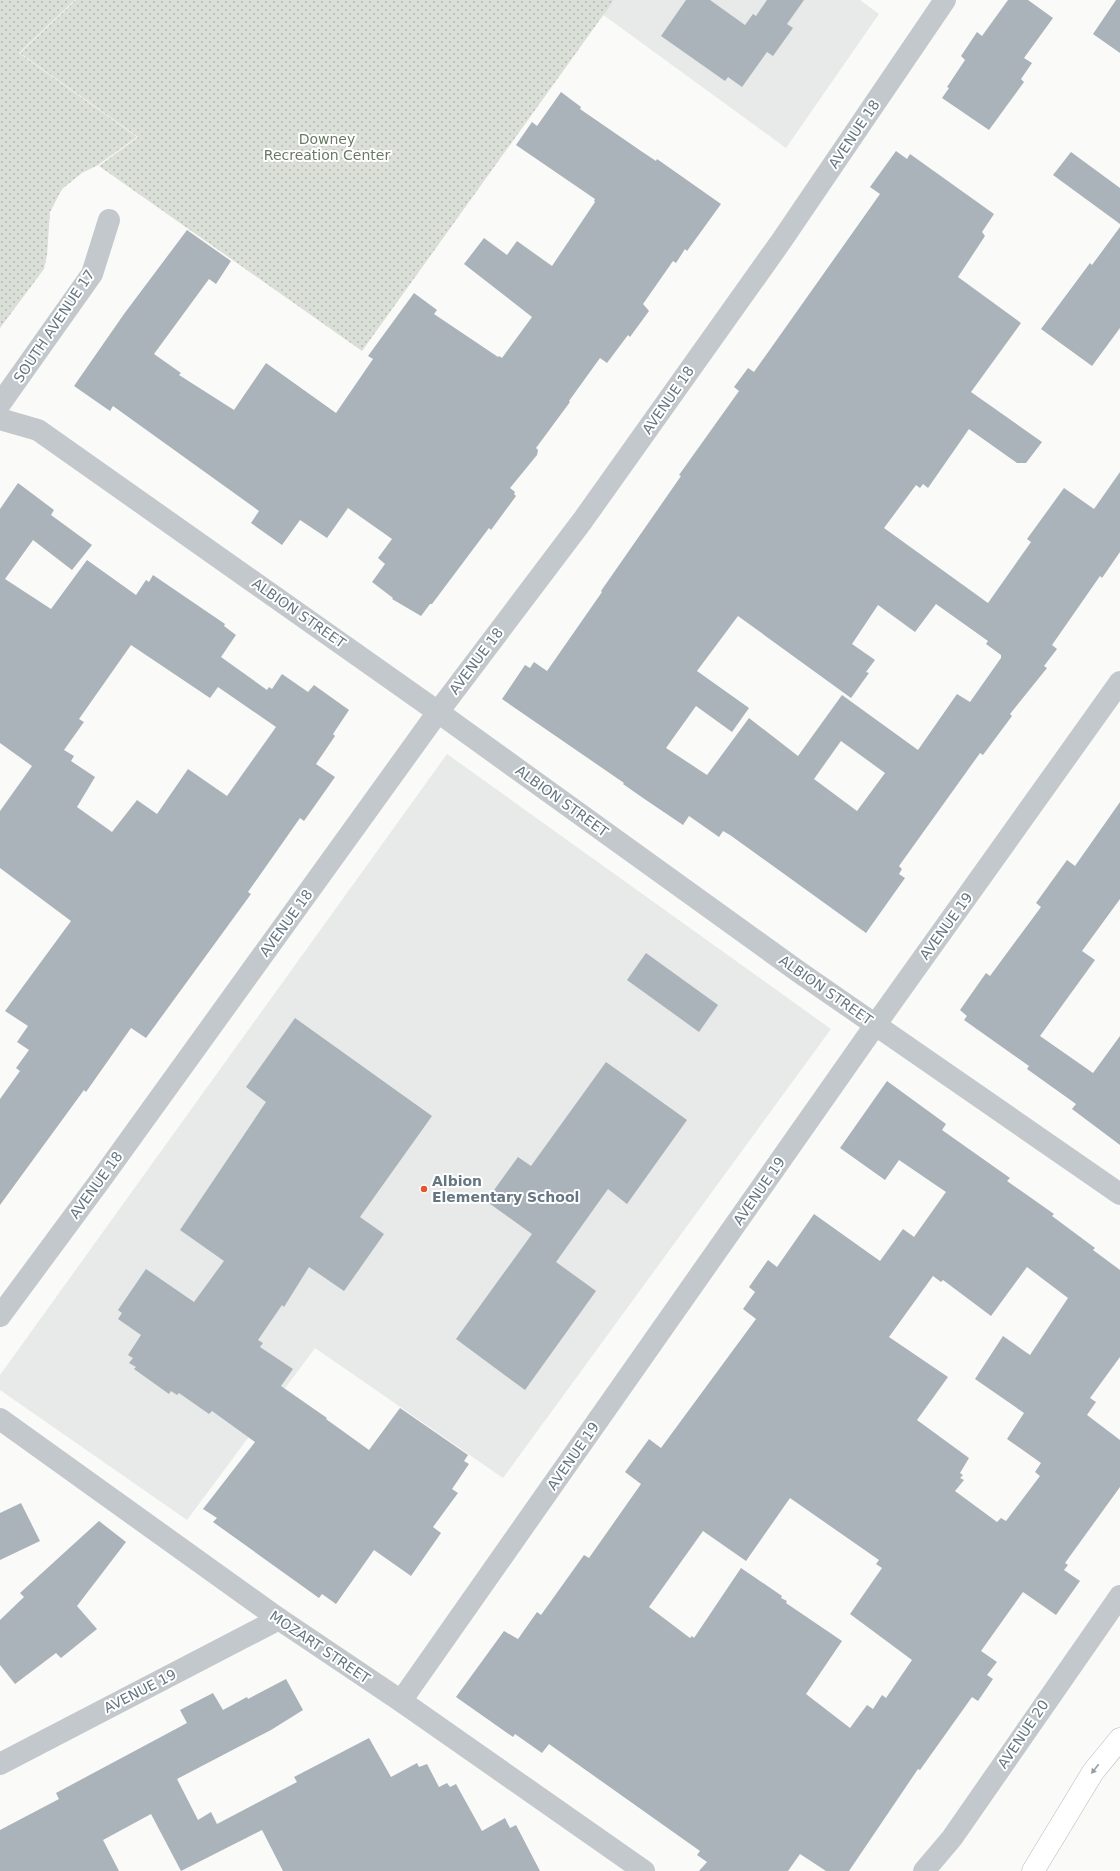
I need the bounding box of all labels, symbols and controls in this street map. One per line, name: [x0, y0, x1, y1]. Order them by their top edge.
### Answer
street label: AVENUE 18: [825, 97, 883, 171]
park label: Downey Recreation Center: [264, 131, 390, 163]
street label: SOUTH AVENUE 17: [10, 267, 98, 385]
street label: AVENUE 18: [639, 363, 697, 437]
street label: ALBION STREET: [249, 575, 349, 651]
street label: AVENUE 18: [446, 625, 506, 697]
street label: ALBION STREET: [513, 762, 612, 840]
street label: AVENUE 18: [256, 886, 316, 960]
street label: AVENUE 19: [916, 889, 976, 963]
street label: ALBION STREET: [776, 952, 876, 1028]
street label: AVENUE 18: [66, 1148, 126, 1222]
street label: AVENUE 19: [730, 1154, 788, 1228]
place label: Albion Elementary School: [432, 1173, 579, 1205]
marker: Albion Elementary School: [419, 1184, 429, 1194]
street label: AVENUE 19: [544, 1419, 602, 1493]
street label: MOZART STREET: [267, 1608, 374, 1687]
street label: AVENUE 19: [101, 1666, 179, 1716]
street label: AVENUE 20: [994, 1697, 1052, 1771]
one-way arrow: [1091, 1764, 1099, 1775]

